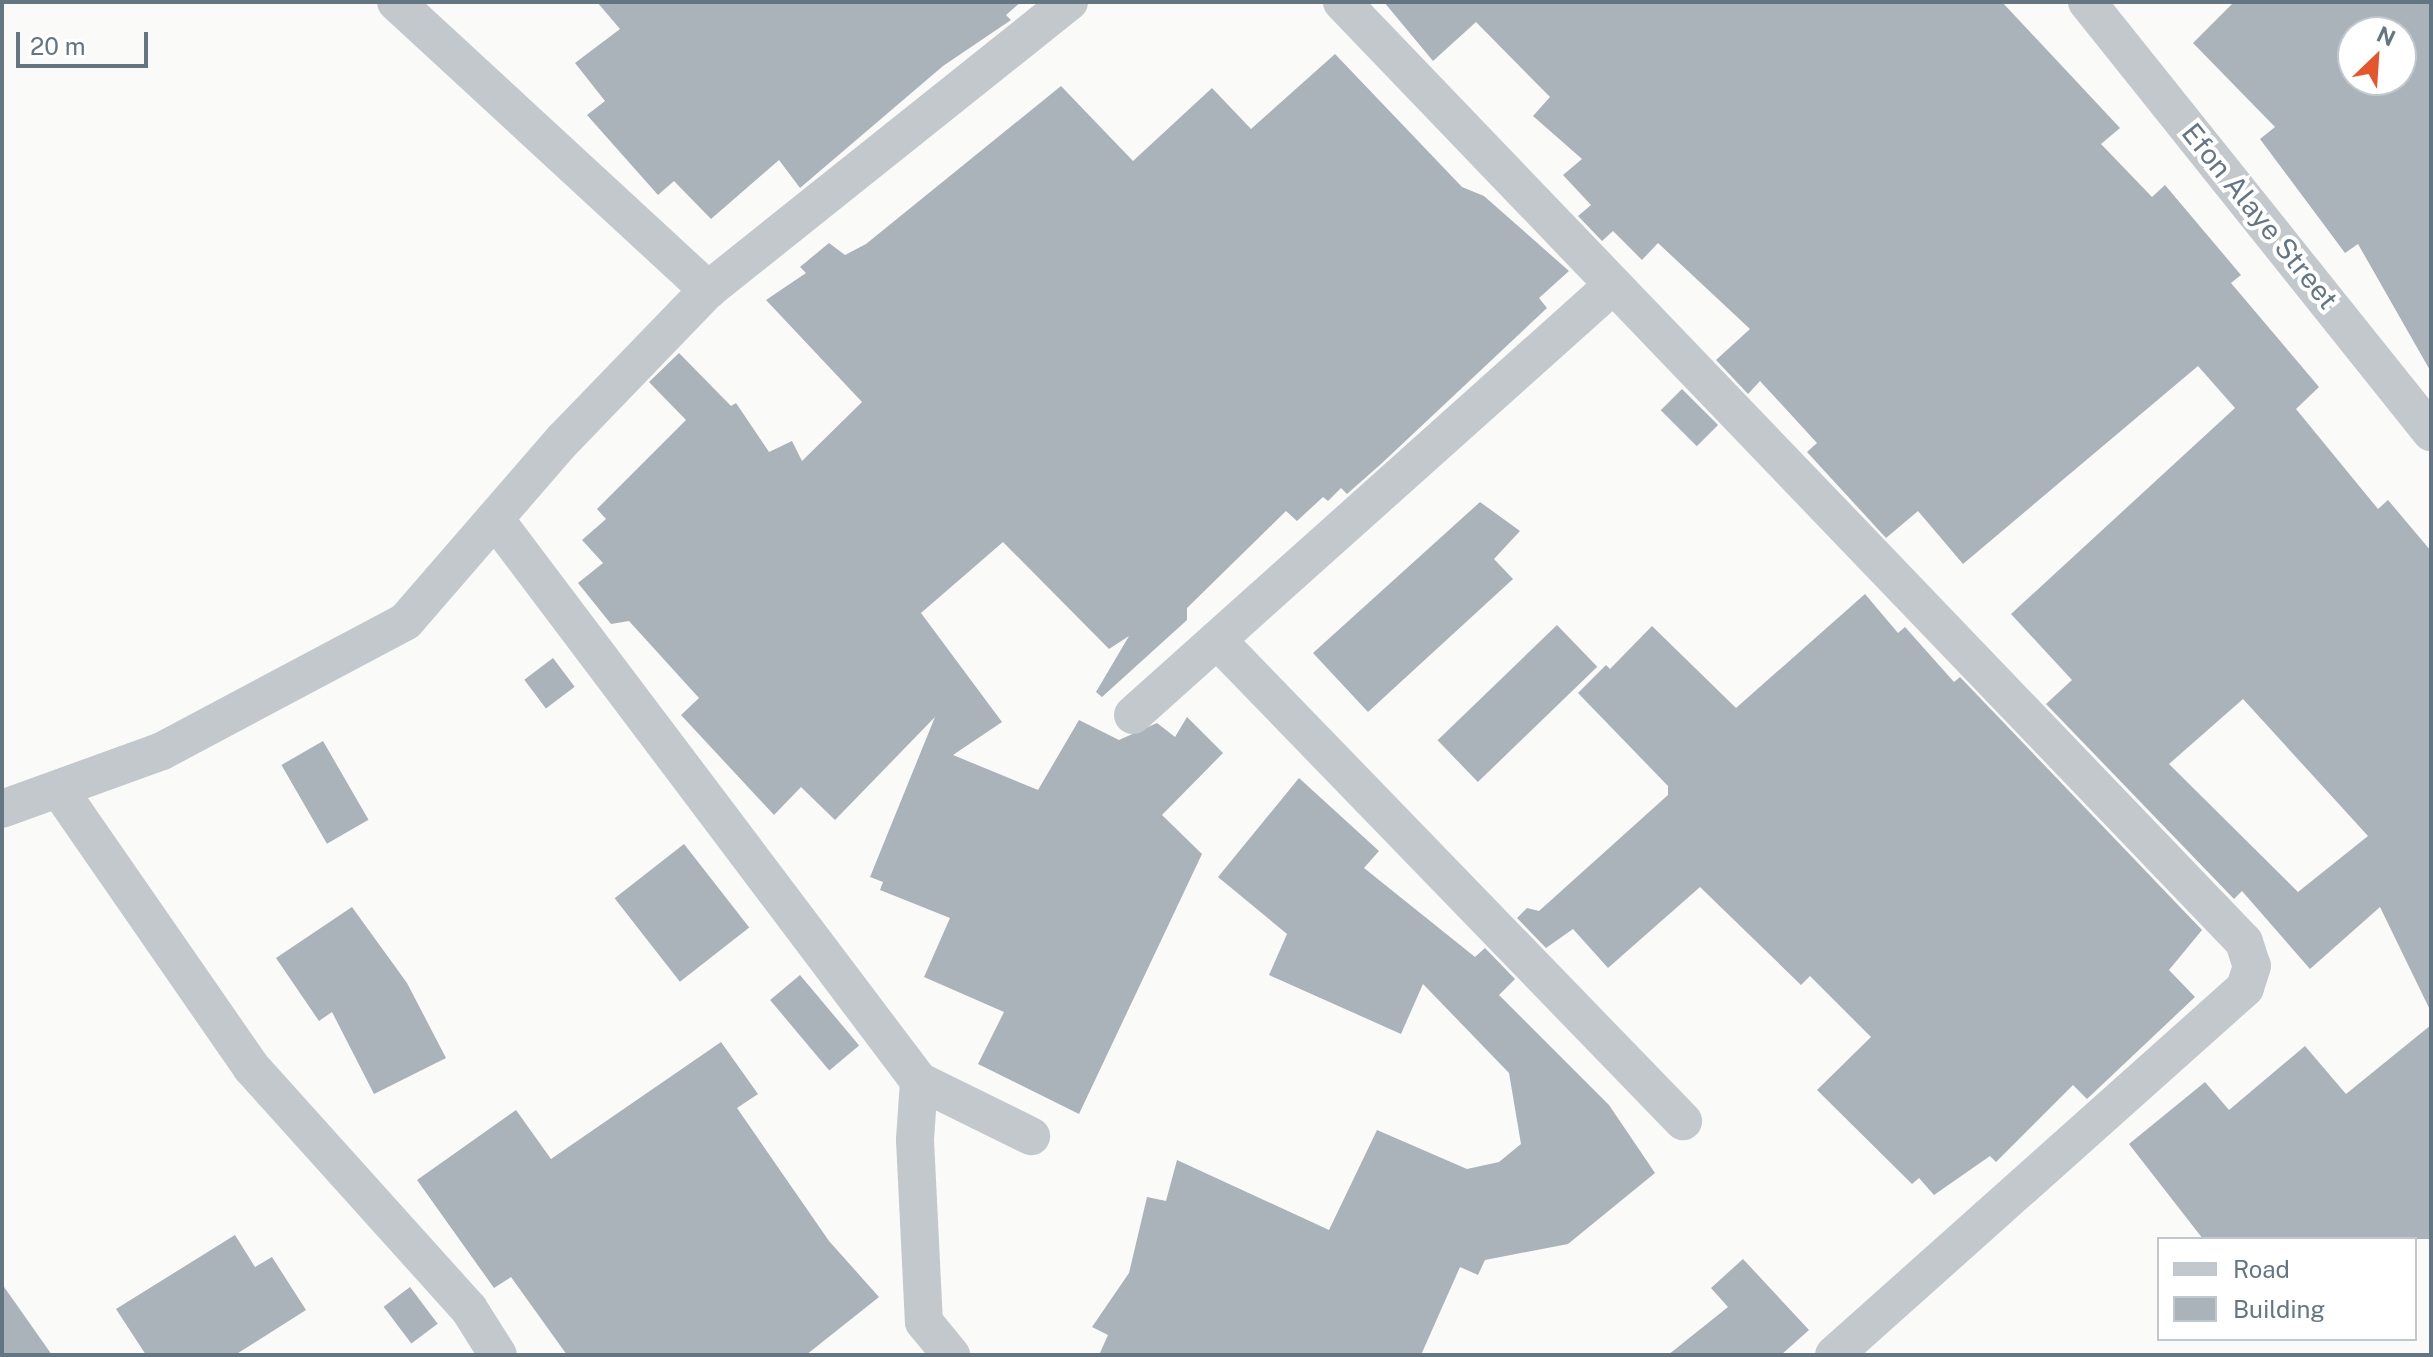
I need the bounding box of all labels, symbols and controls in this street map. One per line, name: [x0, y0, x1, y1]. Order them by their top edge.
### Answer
scale bar: [20, 16, 152, 66]
north arrow: [2337, 16, 2417, 96]
text: N: [2373, 21, 2400, 51]
text: 20 m: [30, 32, 86, 60]
street label: Efon Alaye Street: [2175, 116, 2345, 316]
legend: [2157, 1237, 2417, 1341]
text: Road: [2233, 1255, 2290, 1283]
text: Building: [2233, 1295, 2325, 1323]

